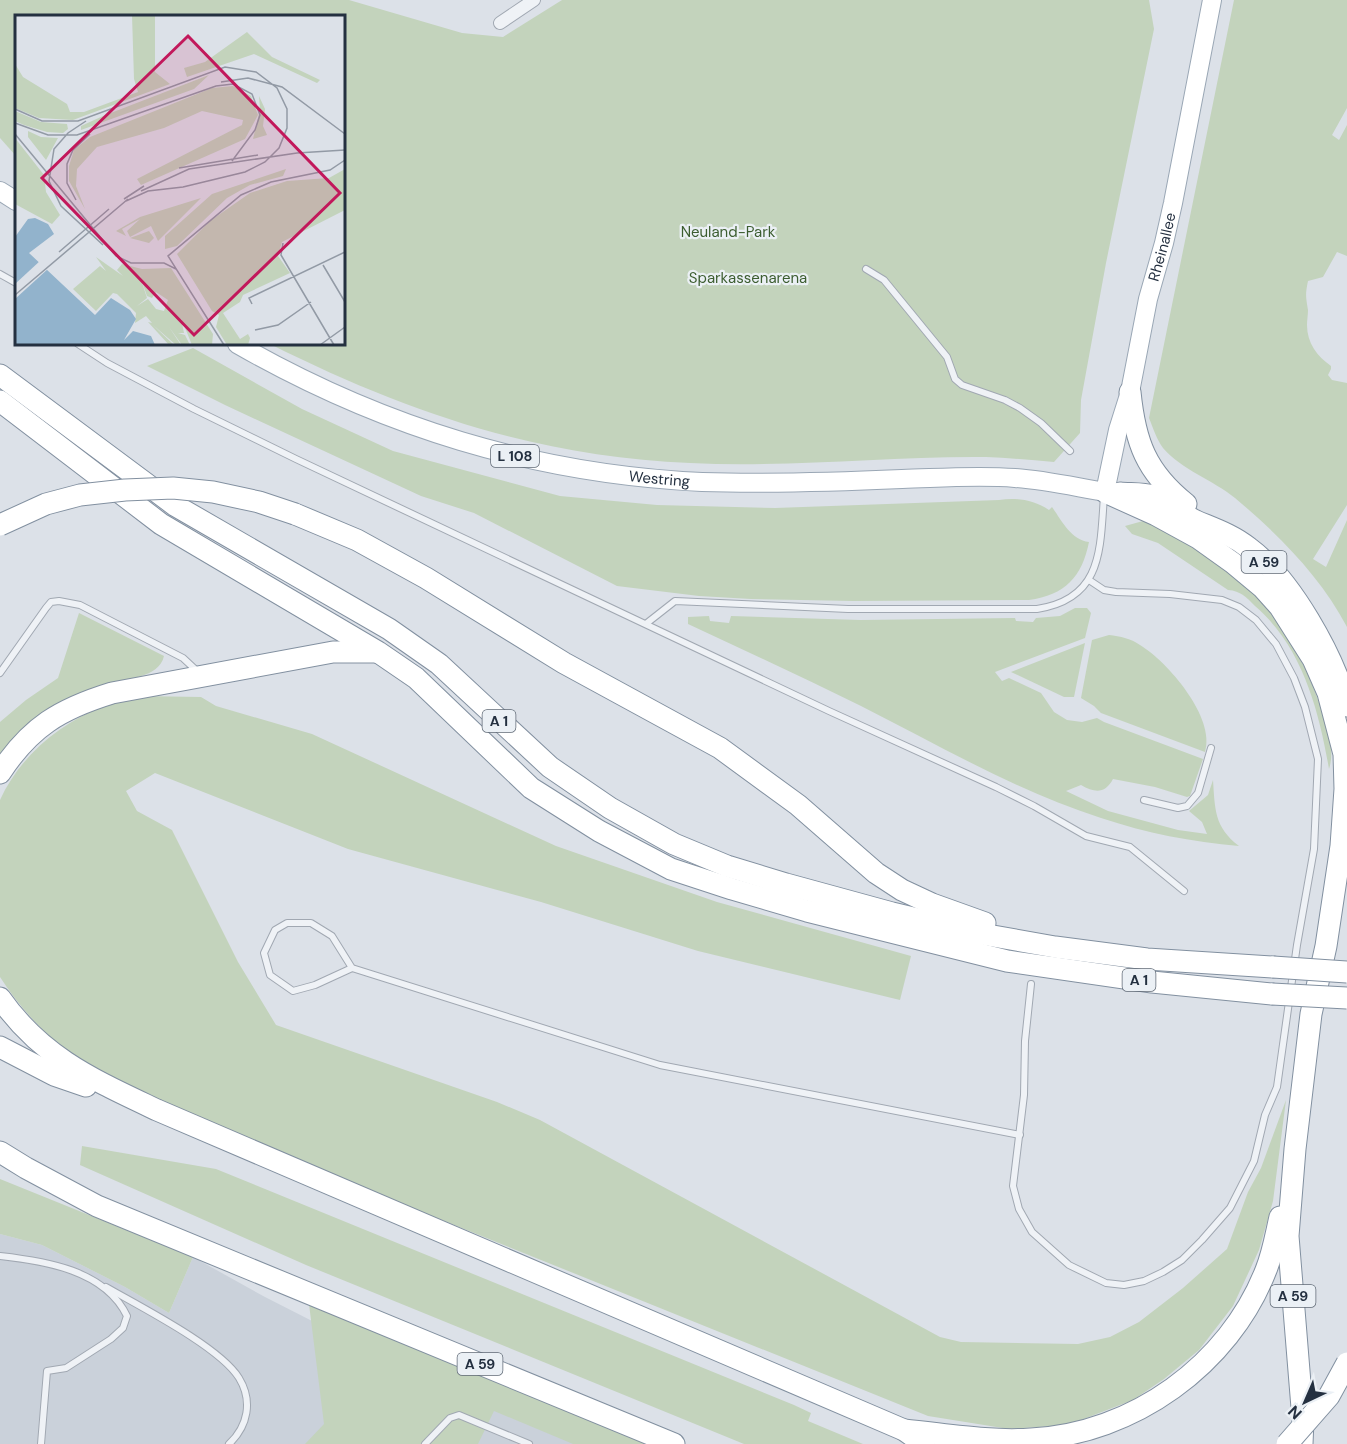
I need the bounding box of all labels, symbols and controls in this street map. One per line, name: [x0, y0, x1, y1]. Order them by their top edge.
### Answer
inset map: [15, 15, 345, 345]
street label: Rheinallee: [1144, 211, 1181, 284]
park label: Neuland-Park: [681, 222, 776, 242]
park label: Sparkassenarena: [689, 268, 807, 288]
road number: L 108: [491, 445, 539, 467]
street label: Westring: [628, 466, 691, 491]
road number: A 59: [1242, 551, 1286, 573]
road number: A 1: [482, 710, 516, 732]
road number: A 1: [1122, 969, 1156, 991]
road number: A 59: [1270, 1285, 1316, 1307]
road number: A 59: [458, 1353, 502, 1375]
north arrow: [1275, 1372, 1335, 1432]
text: N: [1283, 1401, 1306, 1424]

